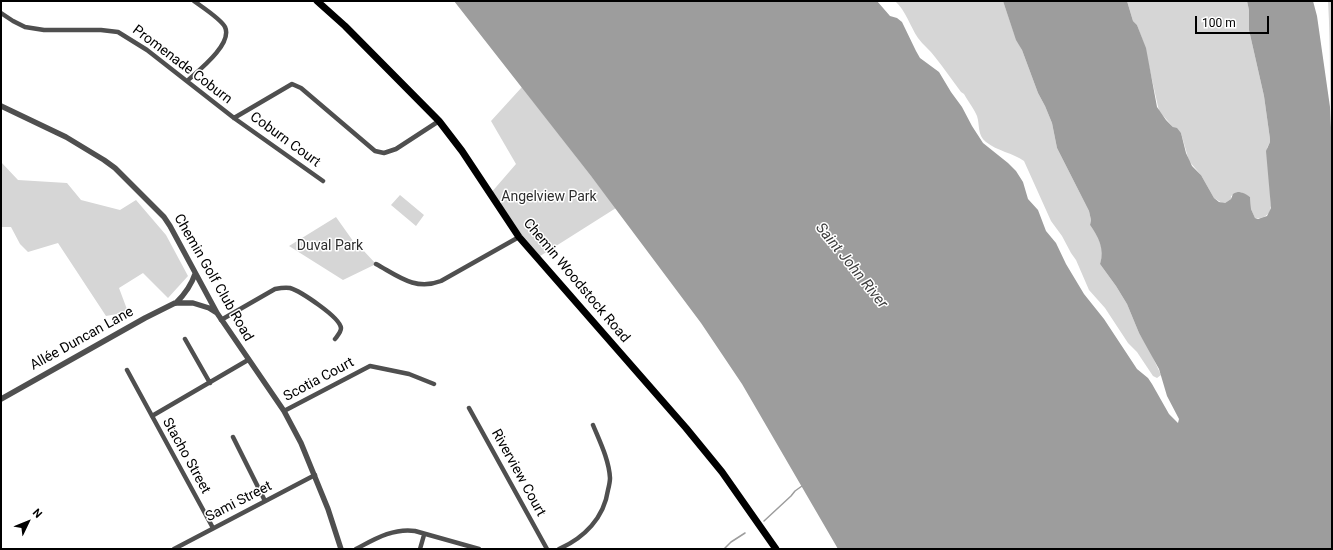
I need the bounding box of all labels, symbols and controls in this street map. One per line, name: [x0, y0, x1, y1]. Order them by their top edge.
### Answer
scale bar: [1197, 8, 1271, 34]
text: 100 m: [1202, 16, 1236, 30]
street label: Promenade Coburn: [129, 22, 235, 108]
street label: Coburn Court: [246, 109, 324, 171]
park label: Angelview Park: [501, 189, 597, 205]
street label: Chemin Golf Club Road: [170, 211, 256, 345]
street label: Chemin Woodstock Road: [519, 216, 633, 346]
water label: Saint John River: [811, 220, 891, 312]
park label: Duval Park: [297, 238, 363, 254]
street label: Allée Duncan Lane: [27, 304, 137, 374]
street label: Scotia Court: [281, 354, 357, 406]
street label: Stacho Street: [158, 415, 214, 497]
street label: Riverview Court: [487, 426, 549, 520]
street label: Sami Street: [203, 478, 275, 526]
north arrow: [8, 502, 48, 542]
text: N: [30, 506, 45, 521]

